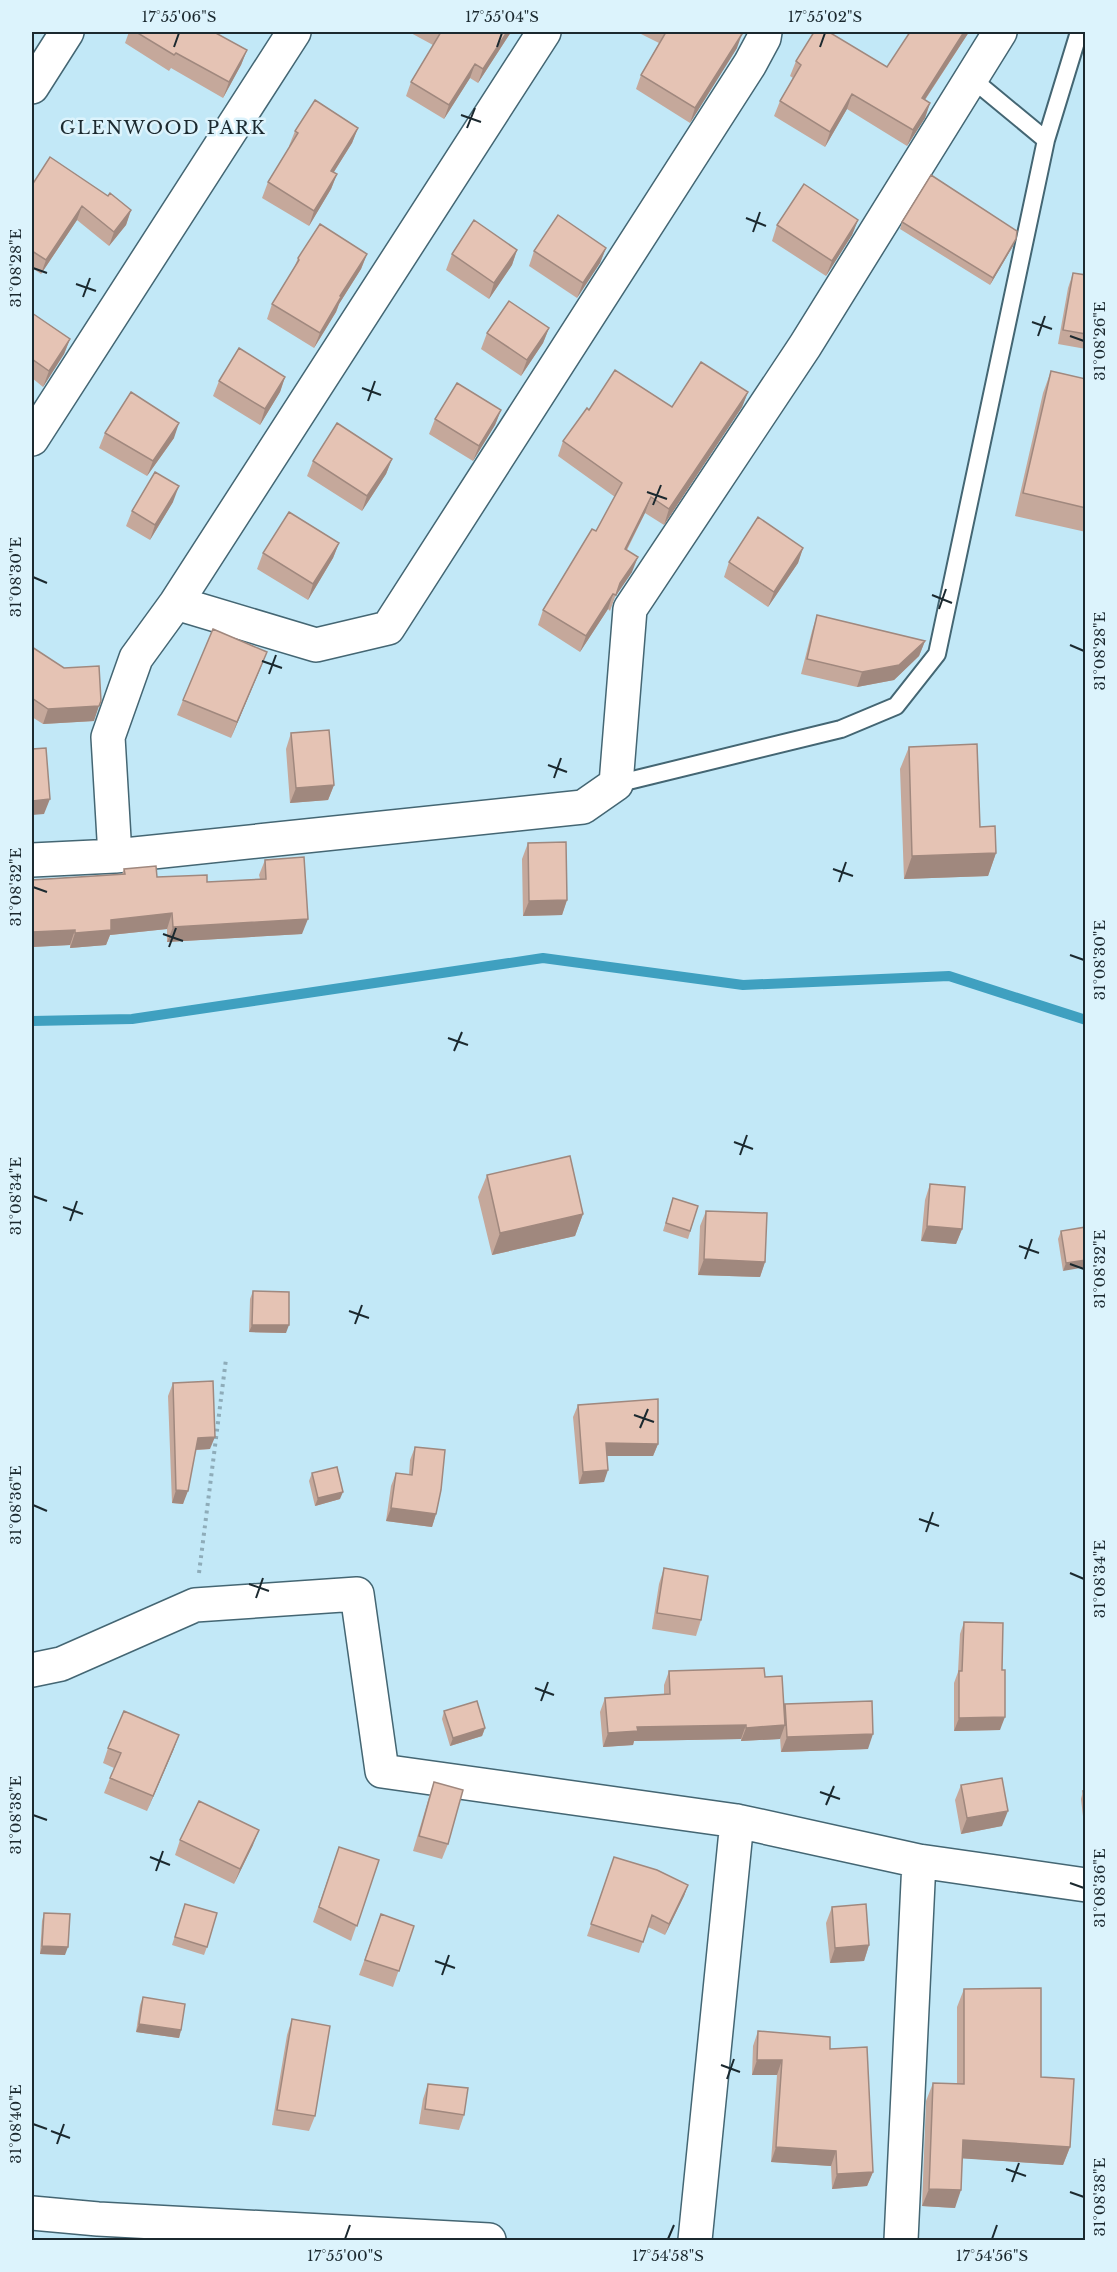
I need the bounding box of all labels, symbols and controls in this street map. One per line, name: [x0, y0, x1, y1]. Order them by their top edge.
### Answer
text: 17°55'06"S: [142, 7, 216, 26]
text: 17°55'04"S: [465, 7, 539, 26]
text: 17°55'02"S: [788, 7, 862, 26]
district label: GLENWOOD PARK: [60, 117, 266, 139]
text: 31°08'28"E: [6, 228, 25, 307]
text: 31°08'26"E: [1090, 301, 1109, 381]
text: 31°08'30"E: [6, 537, 25, 617]
text: 31°08'28"E: [1090, 611, 1109, 690]
text: 31°08'32"E: [6, 847, 25, 927]
text: 31°08'30"E: [1090, 920, 1109, 1000]
text: 31°08'34"E: [6, 1157, 25, 1235]
text: 31°08'32"E: [1090, 1229, 1109, 1309]
text: 31°08'36"E: [6, 1465, 25, 1545]
text: 31°08'34"E: [1090, 1540, 1109, 1618]
text: 31°08'38"E: [6, 1775, 25, 1854]
text: 31°08'36"E: [1090, 1848, 1109, 1928]
text: 31°08'40"E: [6, 2084, 25, 2164]
text: 31°08'38"E: [1090, 2157, 1109, 2236]
text: 17°55'00"S: [307, 2246, 383, 2265]
text: 17°54'58"S: [632, 2246, 704, 2265]
text: 17°54'56"S: [956, 2246, 1028, 2265]

